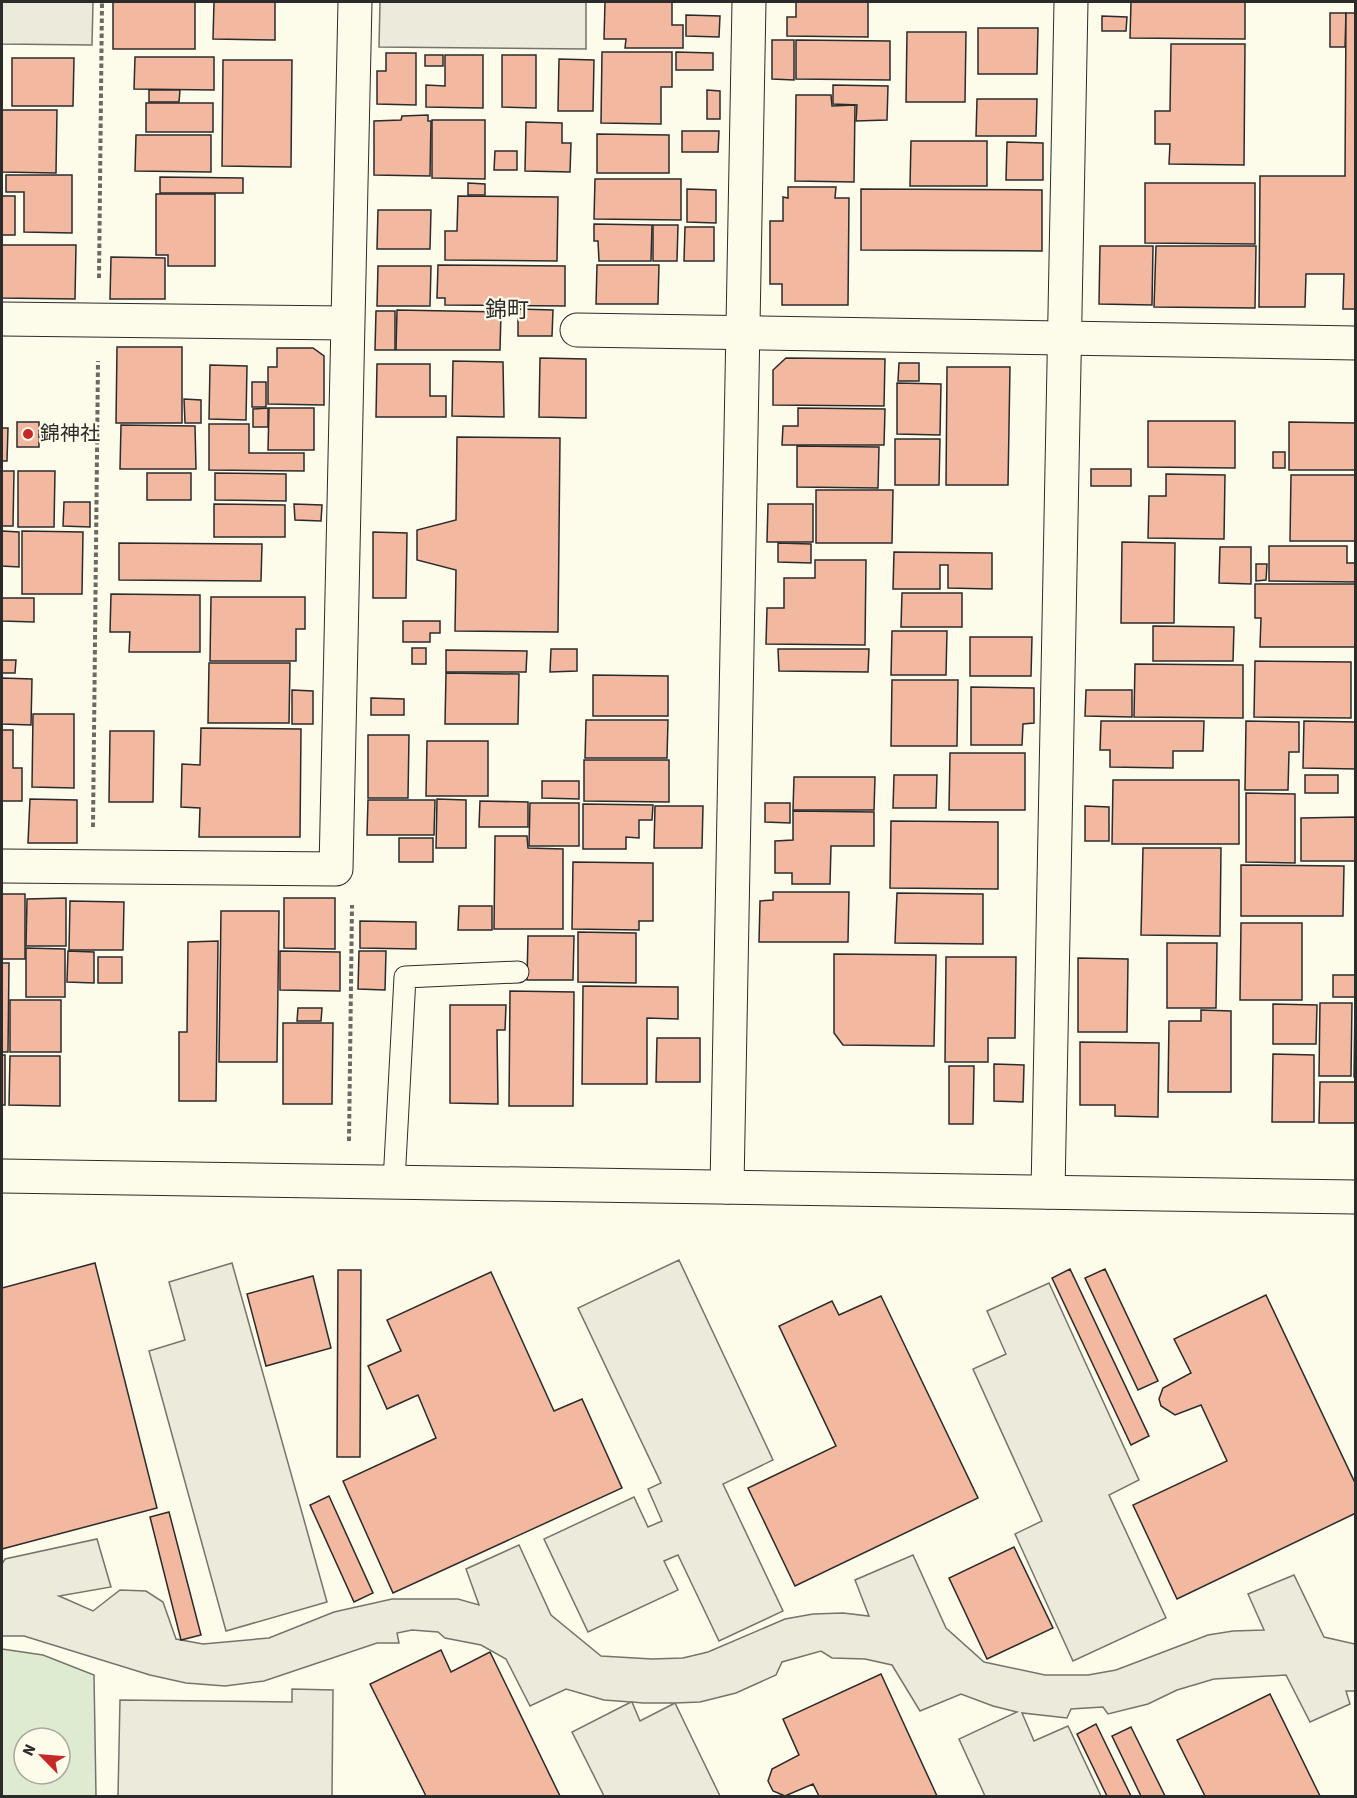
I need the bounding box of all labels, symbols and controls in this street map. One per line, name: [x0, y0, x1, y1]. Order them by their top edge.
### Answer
district label: 錦町: [485, 294, 529, 326]
place label: 錦神社: [40, 420, 100, 448]
marker: 錦神社: [21, 427, 35, 441]
north arrow: [12, 1726, 72, 1786]
text: N: [17, 1741, 42, 1760]

